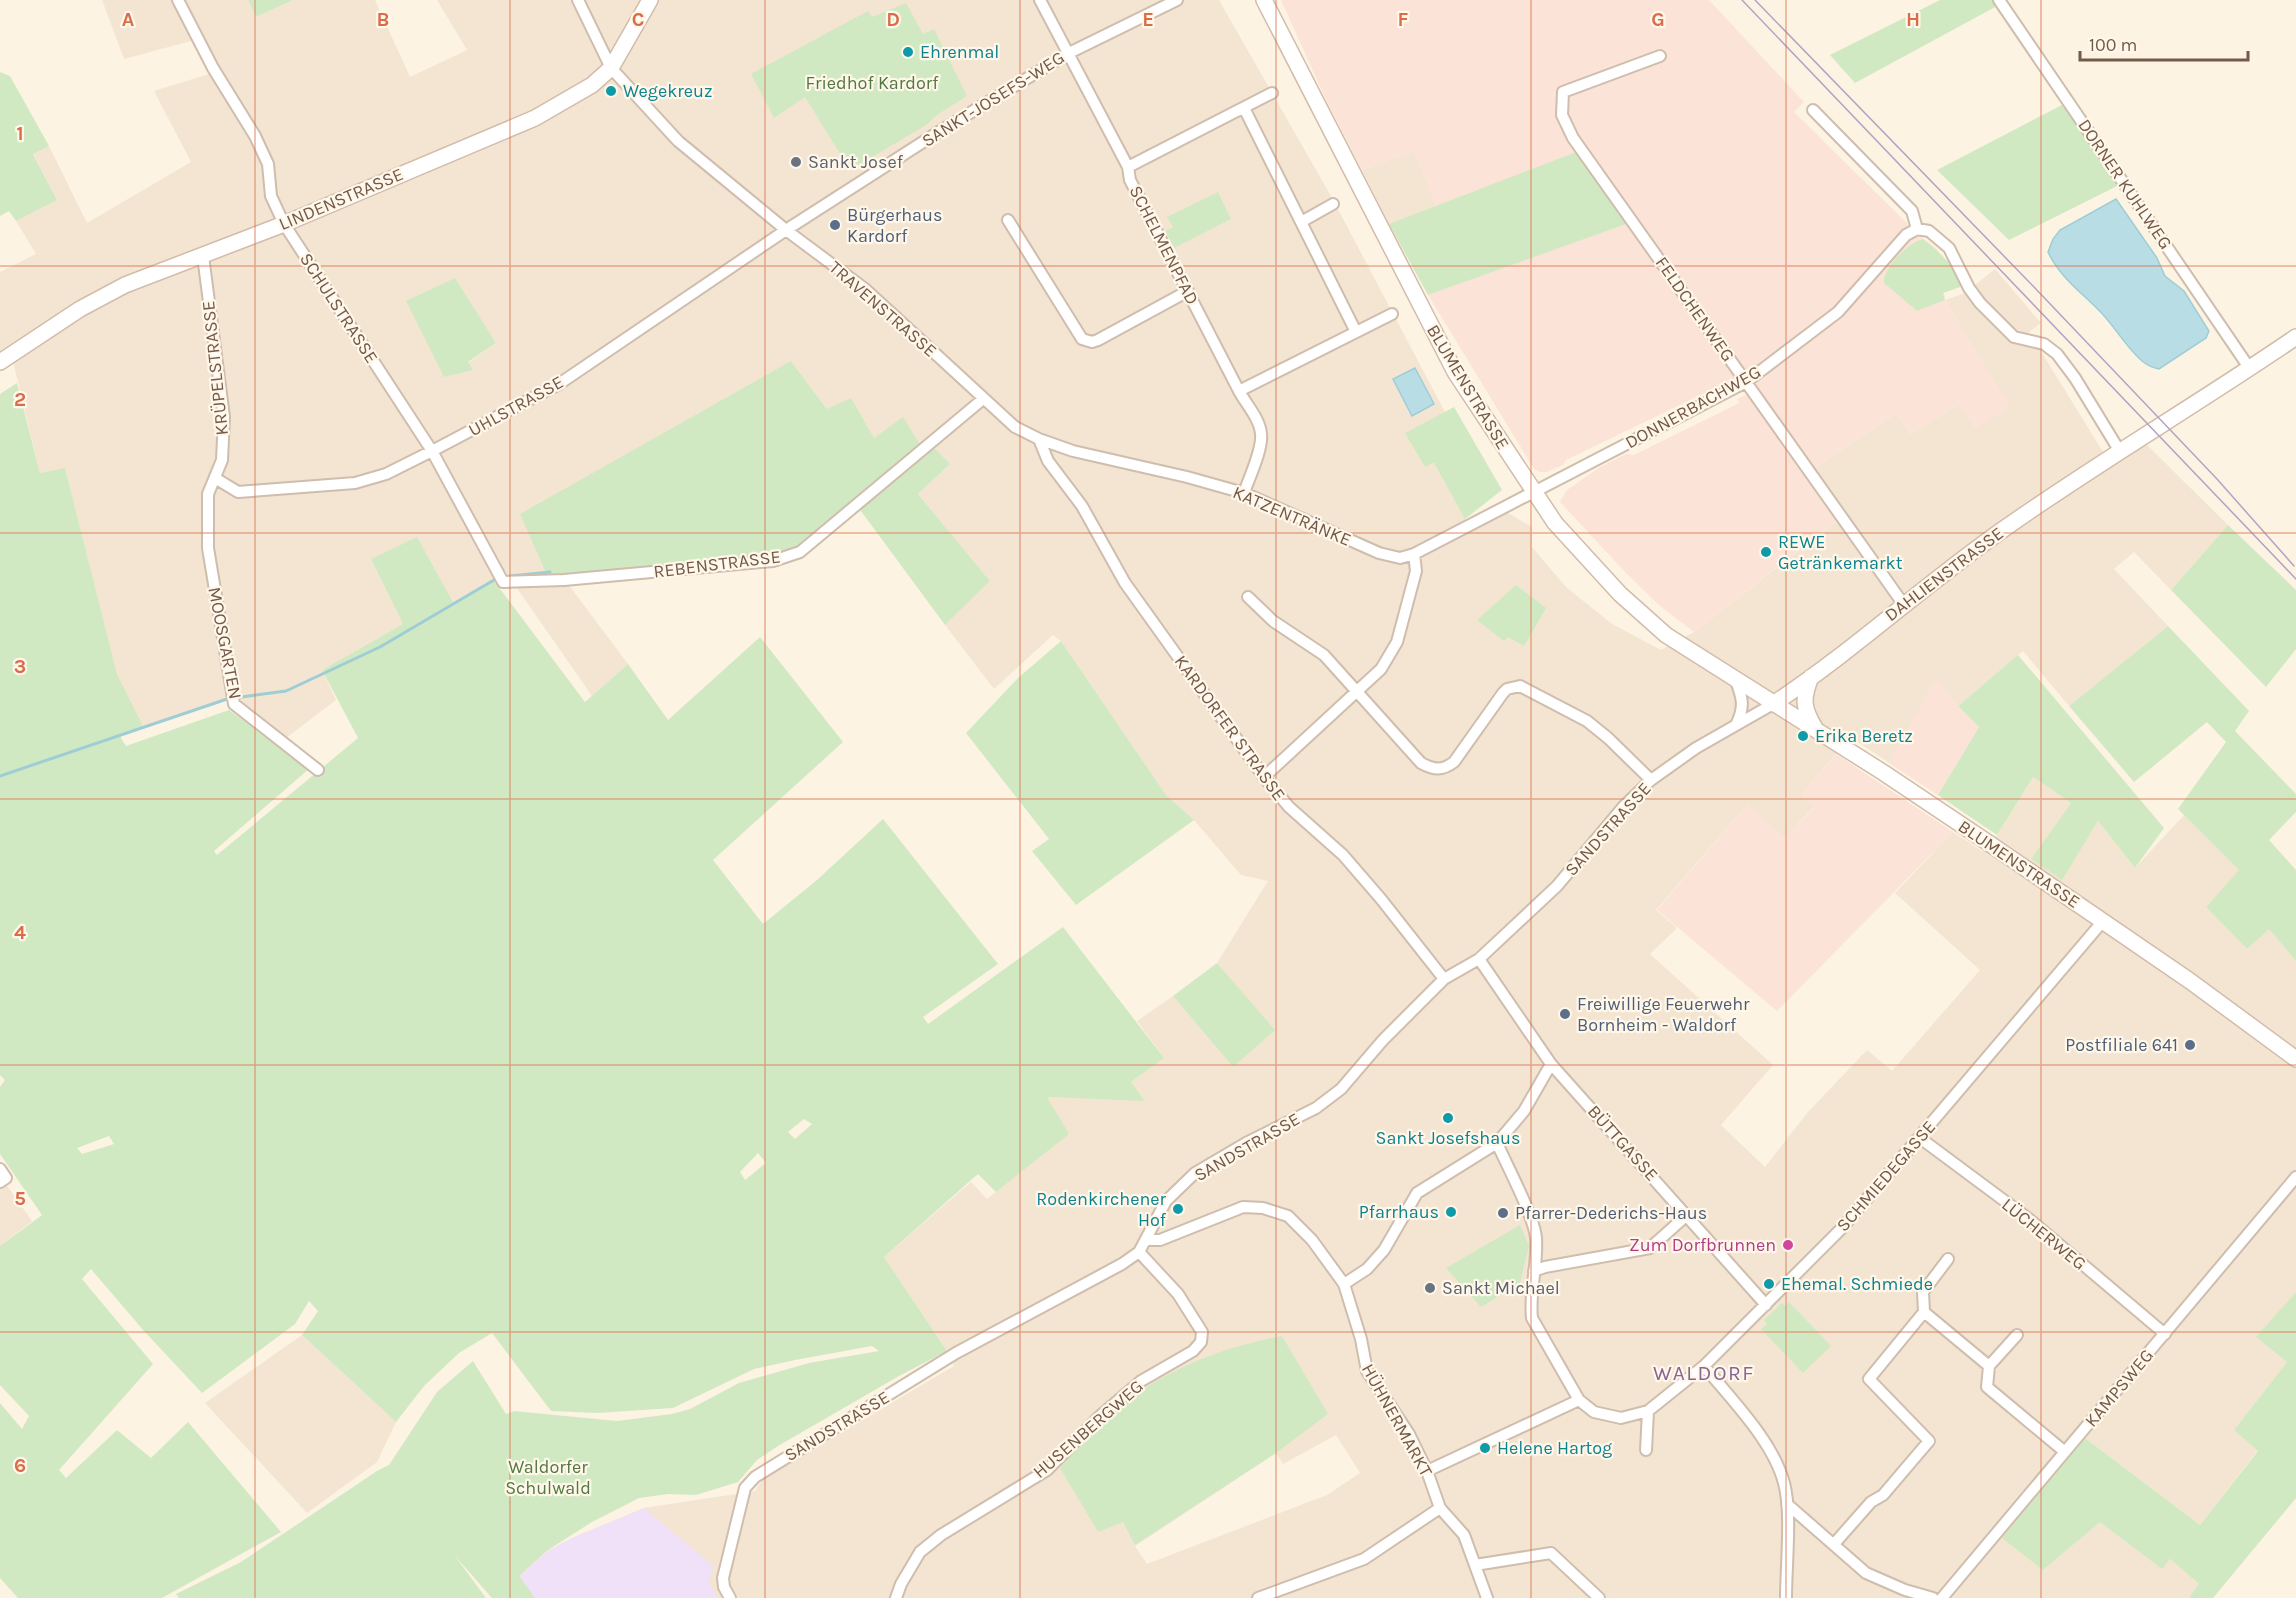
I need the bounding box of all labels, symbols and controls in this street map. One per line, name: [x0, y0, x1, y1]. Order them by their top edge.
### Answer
text: A: [122, 8, 135, 31]
text: B: [377, 8, 389, 31]
text: C: [632, 8, 644, 31]
text: D: [886, 8, 900, 31]
text: E: [1142, 8, 1154, 31]
text: F: [1398, 8, 1409, 31]
text: G: [1651, 8, 1665, 31]
text: H: [1906, 8, 1920, 31]
scale bar: [2080, 24, 2248, 62]
text: 100 m: [2089, 34, 2137, 56]
place label: Ehrenmal: [920, 41, 999, 63]
marker: Ehrenmal: [901, 45, 915, 59]
street label: SANKT-JOSEFS-WEG: [918, 46, 1068, 152]
park label: Friedhof Kardorf: [806, 72, 939, 94]
place label: Wegekreuz: [623, 80, 713, 102]
marker: Wegekreuz: [604, 84, 618, 98]
street label: DORNER KUHLWEG: [2073, 115, 2177, 253]
text: 1: [16, 122, 24, 145]
place label: Sankt Josef: [808, 151, 904, 173]
marker: Sankt Josef: [789, 155, 803, 169]
street label: LINDENSTRASSE: [275, 163, 407, 235]
street label: SCHELMENPFAD: [1125, 182, 1203, 308]
place label: Bürgerhaus Kardorf: [847, 204, 942, 247]
marker: Bürgerhaus Kardorf: [828, 218, 842, 232]
street label: SCHULSTRASSE: [295, 249, 383, 367]
street label: FELDCHENWEG: [1651, 252, 1739, 366]
street label: TRAVENSTRASSE: [825, 256, 941, 362]
street label: KRÜPELSTRASSE: [197, 300, 233, 436]
street label: BLUMENSTRASSE: [1422, 320, 1514, 454]
street label: DONNERBACHWEG: [1621, 361, 1765, 453]
street label: UHLSTRASSE: [465, 371, 567, 441]
text: 2: [14, 388, 26, 411]
street label: KATZENTRÄNKE: [1230, 481, 1354, 551]
street label: DAHLIENSTRASSE: [1880, 522, 2008, 626]
place label: REWE Getränkemarkt: [1778, 531, 1903, 574]
street label: REBENSTRASSE: [652, 545, 782, 583]
marker: REWE Getränkemarkt: [1759, 545, 1773, 559]
street label: MOOSGARTEN: [203, 585, 247, 701]
street label: KARDORFER STRASSE: [1170, 651, 1290, 805]
text: 3: [14, 655, 26, 678]
place label: Erika Beretz: [1815, 725, 1913, 747]
marker: Erika Beretz: [1796, 729, 1810, 743]
street label: SANDSTRASSE: [1560, 778, 1656, 880]
street label: BLUMENSTRASSE: [1954, 815, 2084, 913]
text: 4: [14, 921, 26, 944]
place label: Freiwillige Feuerwehr Bornheim - Waldorf: [1577, 993, 1750, 1036]
marker: Freiwillige Feuerwehr Bornheim - Waldorf: [1558, 1007, 1572, 1021]
place label: Postfiliale 641: [2065, 1034, 2178, 1056]
marker: Postfiliale 641: [2183, 1038, 2197, 1052]
street label: BÜTTGASSE: [1583, 1100, 1663, 1186]
street label: SANDSTRASSE: [1190, 1108, 1304, 1186]
marker: Sankt Josefshaus: [1441, 1111, 1455, 1125]
street label: SCHMIEDEGASSE: [1832, 1116, 1940, 1236]
place label: Sankt Josefshaus: [1376, 1127, 1520, 1149]
text: 5: [14, 1187, 26, 1210]
place label: Rodenkirchener Hof: [1036, 1188, 1167, 1231]
street label: LÜCHERWEG: [1997, 1193, 2091, 1275]
place label: Pfarrhaus: [1359, 1201, 1439, 1223]
marker: Rodenkirchener Hof: [1171, 1202, 1185, 1216]
place label: Pfarrer-Dederichs-Haus: [1515, 1202, 1707, 1224]
marker: Pfarrhaus: [1444, 1205, 1458, 1219]
marker: Pfarrer-Dederichs-Haus: [1496, 1206, 1510, 1220]
place label: Zum Dorfbrunnen: [1629, 1234, 1776, 1256]
marker: Zum Dorfbrunnen: [1781, 1238, 1795, 1252]
place label: Ehemal. Schmiede: [1781, 1273, 1933, 1295]
place label: Sankt Michael: [1442, 1277, 1560, 1299]
marker: Ehemal. Schmiede: [1762, 1277, 1776, 1291]
marker: Sankt Michael: [1423, 1281, 1437, 1295]
street label: KAMPSWEG: [2080, 1344, 2158, 1432]
street label: HÜHNERMARKT: [1357, 1360, 1437, 1480]
district label: WALDORF: [1653, 1361, 1755, 1385]
street label: HUSENBERGWEG: [1028, 1375, 1148, 1483]
street label: SANDSTRASSE: [781, 1386, 893, 1466]
place label: Helene Hartog: [1497, 1437, 1612, 1459]
marker: Helene Hartog: [1478, 1441, 1492, 1455]
text: 6: [14, 1454, 26, 1477]
park label: Waldorfer Schulwald: [505, 1456, 591, 1499]

